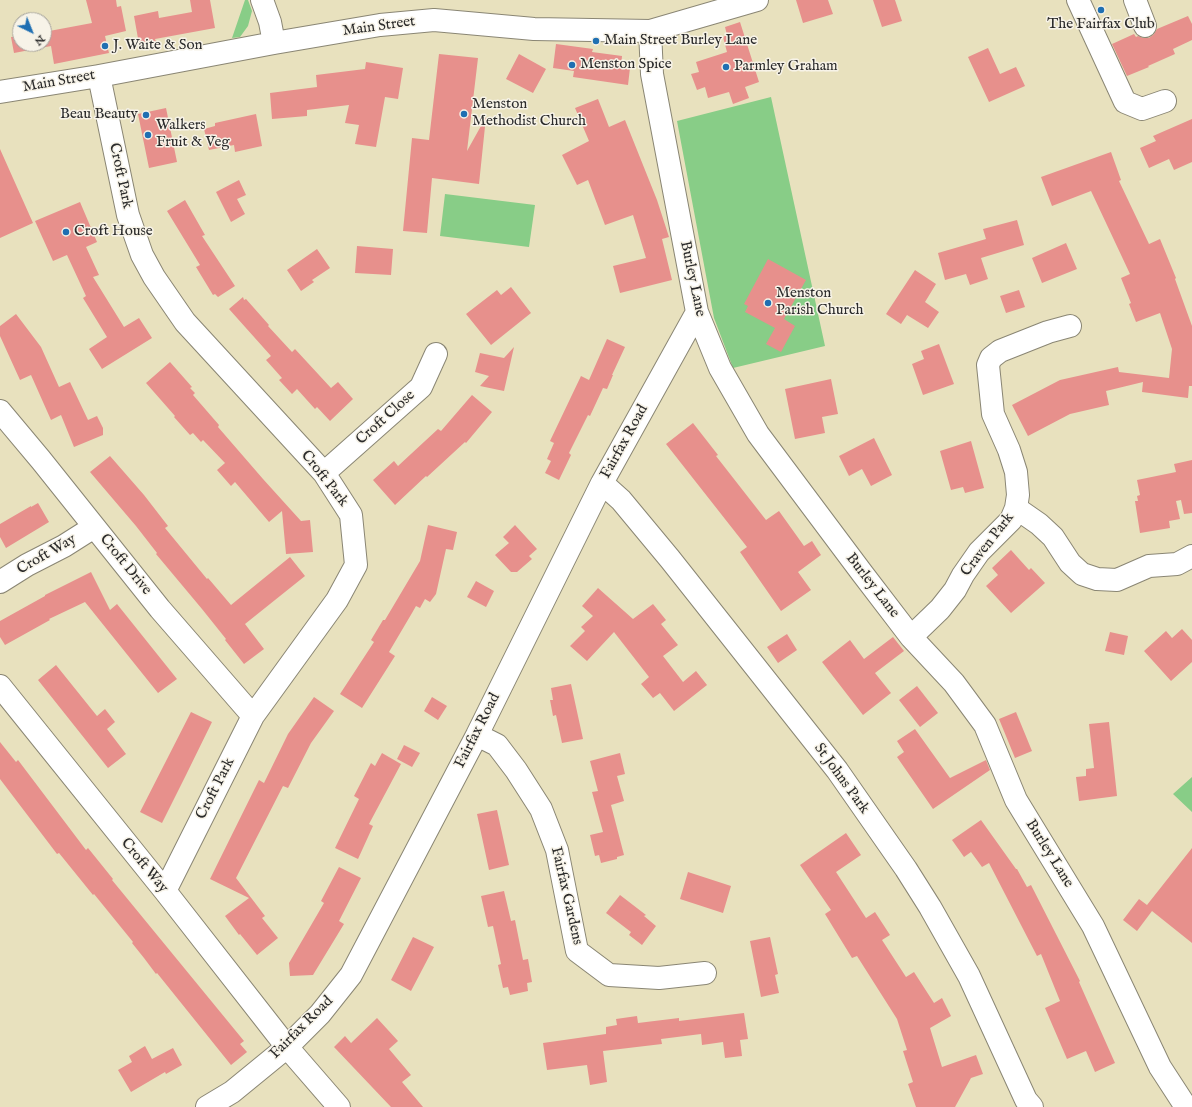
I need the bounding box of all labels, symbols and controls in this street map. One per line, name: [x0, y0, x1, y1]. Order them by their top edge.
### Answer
marker: The Fairfax Club: [1096, 5, 1106, 15]
north arrow: [12, 12, 52, 52]
street label: Main Street: [342, 13, 416, 41]
place label: The Fairfax Club: [1047, 16, 1155, 34]
text: N: [31, 32, 48, 48]
place label: Main Street Burley Lane: [604, 32, 757, 50]
marker: Main Street Burley Lane: [591, 36, 601, 46]
place label: J. Waite & Son: [113, 37, 203, 55]
marker: J. Waite & Son: [100, 41, 110, 51]
place label: Menston Spice: [580, 56, 672, 74]
place label: Parmley Graham: [734, 58, 838, 76]
marker: Menston Spice: [567, 60, 577, 70]
marker: Parmley Graham: [721, 62, 731, 72]
street label: Main Street: [21, 67, 97, 97]
place label: Menston Methodist Church: [472, 96, 586, 131]
place label: Beau Beauty: [60, 106, 138, 124]
marker: Menston Methodist Church: [459, 109, 469, 119]
marker: Beau Beauty: [141, 110, 151, 120]
place label: Walkers Fruit & Veg: [156, 117, 230, 152]
marker: Walkers Fruit & Veg: [143, 130, 153, 140]
street label: Croft Park: [104, 142, 136, 210]
place label: Croft House: [74, 223, 153, 241]
marker: Croft House: [61, 227, 71, 237]
street label: Burley Lane: [675, 240, 709, 318]
place label: Menston Parish Church: [776, 285, 863, 320]
marker: Menston Parish Church: [763, 298, 773, 308]
street label: Croft Close: [353, 387, 419, 449]
street label: Fairfax Road: [597, 402, 653, 482]
street label: Croft Park: [296, 447, 352, 511]
street label: Craven Park: [958, 510, 1018, 580]
street label: Croft Way: [14, 531, 80, 579]
street label: Croft Drive: [95, 531, 155, 599]
street label: Burley Lane: [841, 550, 903, 622]
street label: Fairfax Road: [451, 691, 505, 771]
street label: St Johns Park: [809, 740, 873, 818]
street label: Croft Park: [193, 755, 239, 823]
street label: Burley Lane: [1021, 817, 1077, 891]
street label: Croft Way: [117, 835, 171, 897]
street label: Fairfax Gardens: [546, 845, 586, 947]
street label: Fairfax Road: [267, 993, 337, 1063]

